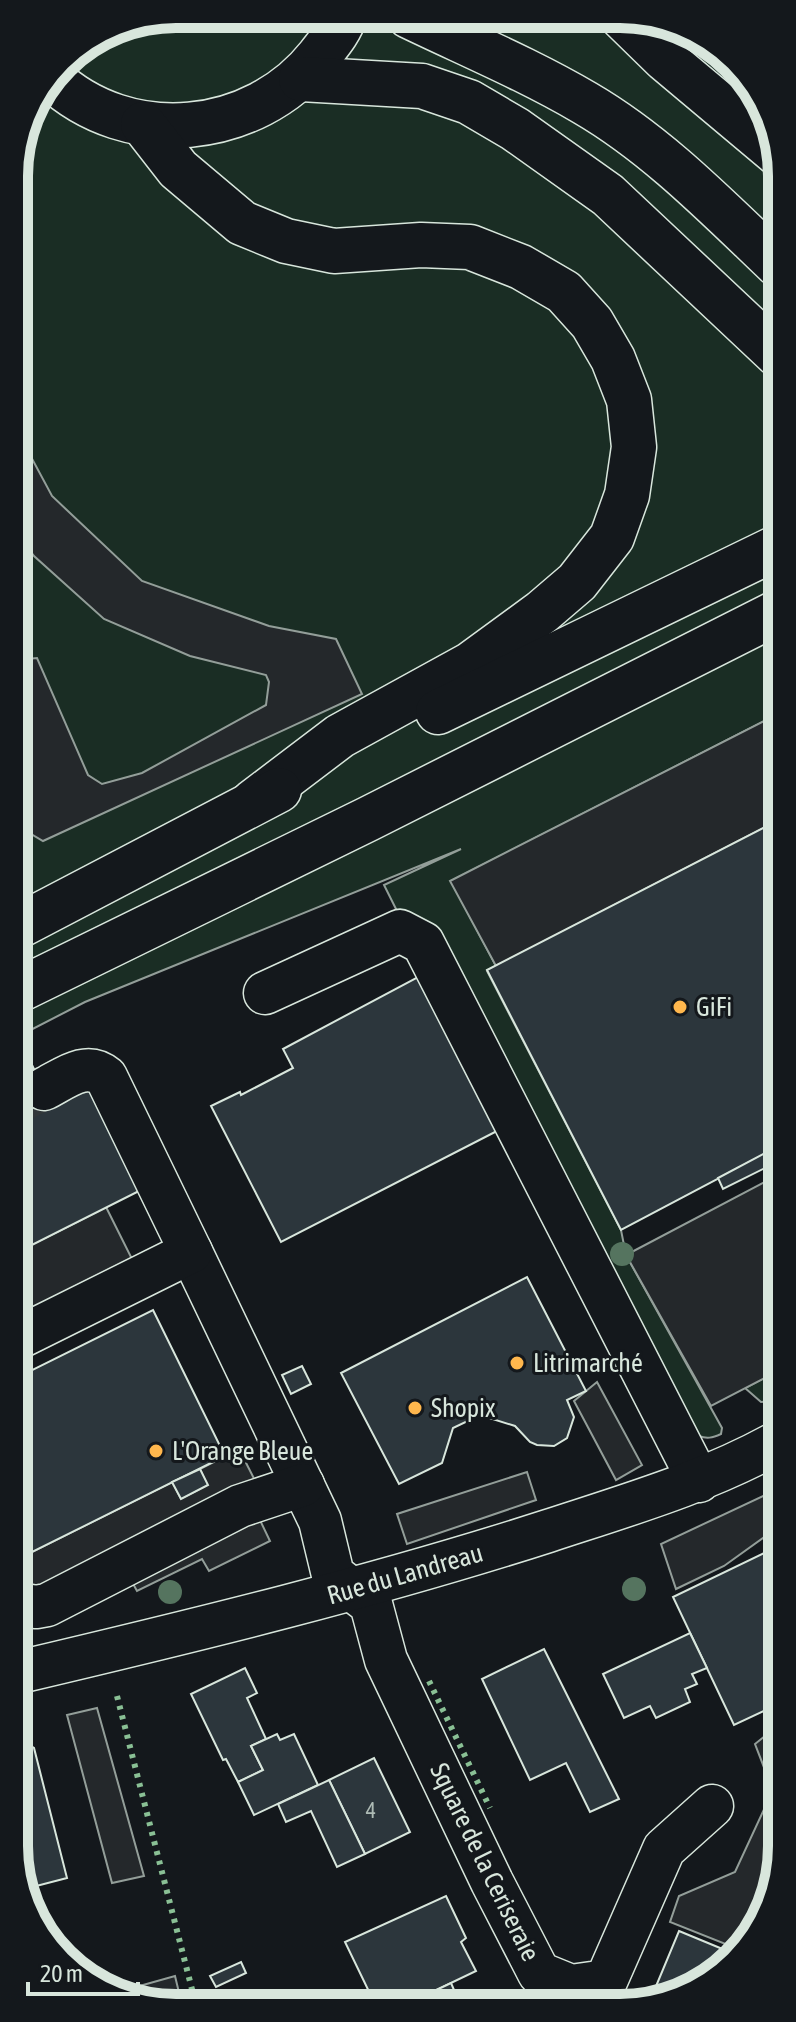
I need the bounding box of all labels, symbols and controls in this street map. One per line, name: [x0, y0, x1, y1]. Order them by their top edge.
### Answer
place label: GiFi: [696, 992, 732, 1022]
marker: GiFi: [671, 998, 689, 1016]
place label: Litrimarché: [533, 1348, 643, 1378]
marker: Litrimarché: [508, 1354, 526, 1372]
place label: Shopix: [431, 1393, 496, 1423]
marker: Shopix: [406, 1399, 424, 1417]
place label: L'Orange Bleue: [172, 1436, 313, 1466]
marker: L'Orange Bleue: [147, 1442, 165, 1460]
street label: Rue du Landreau: [324, 1537, 486, 1611]
street label: Square de la Ceriseraie: [424, 1758, 546, 1966]
house number: 4: [366, 1797, 376, 1823]
scale bar: [28, 1946, 138, 1996]
text: 20 m: [40, 1960, 83, 1987]

